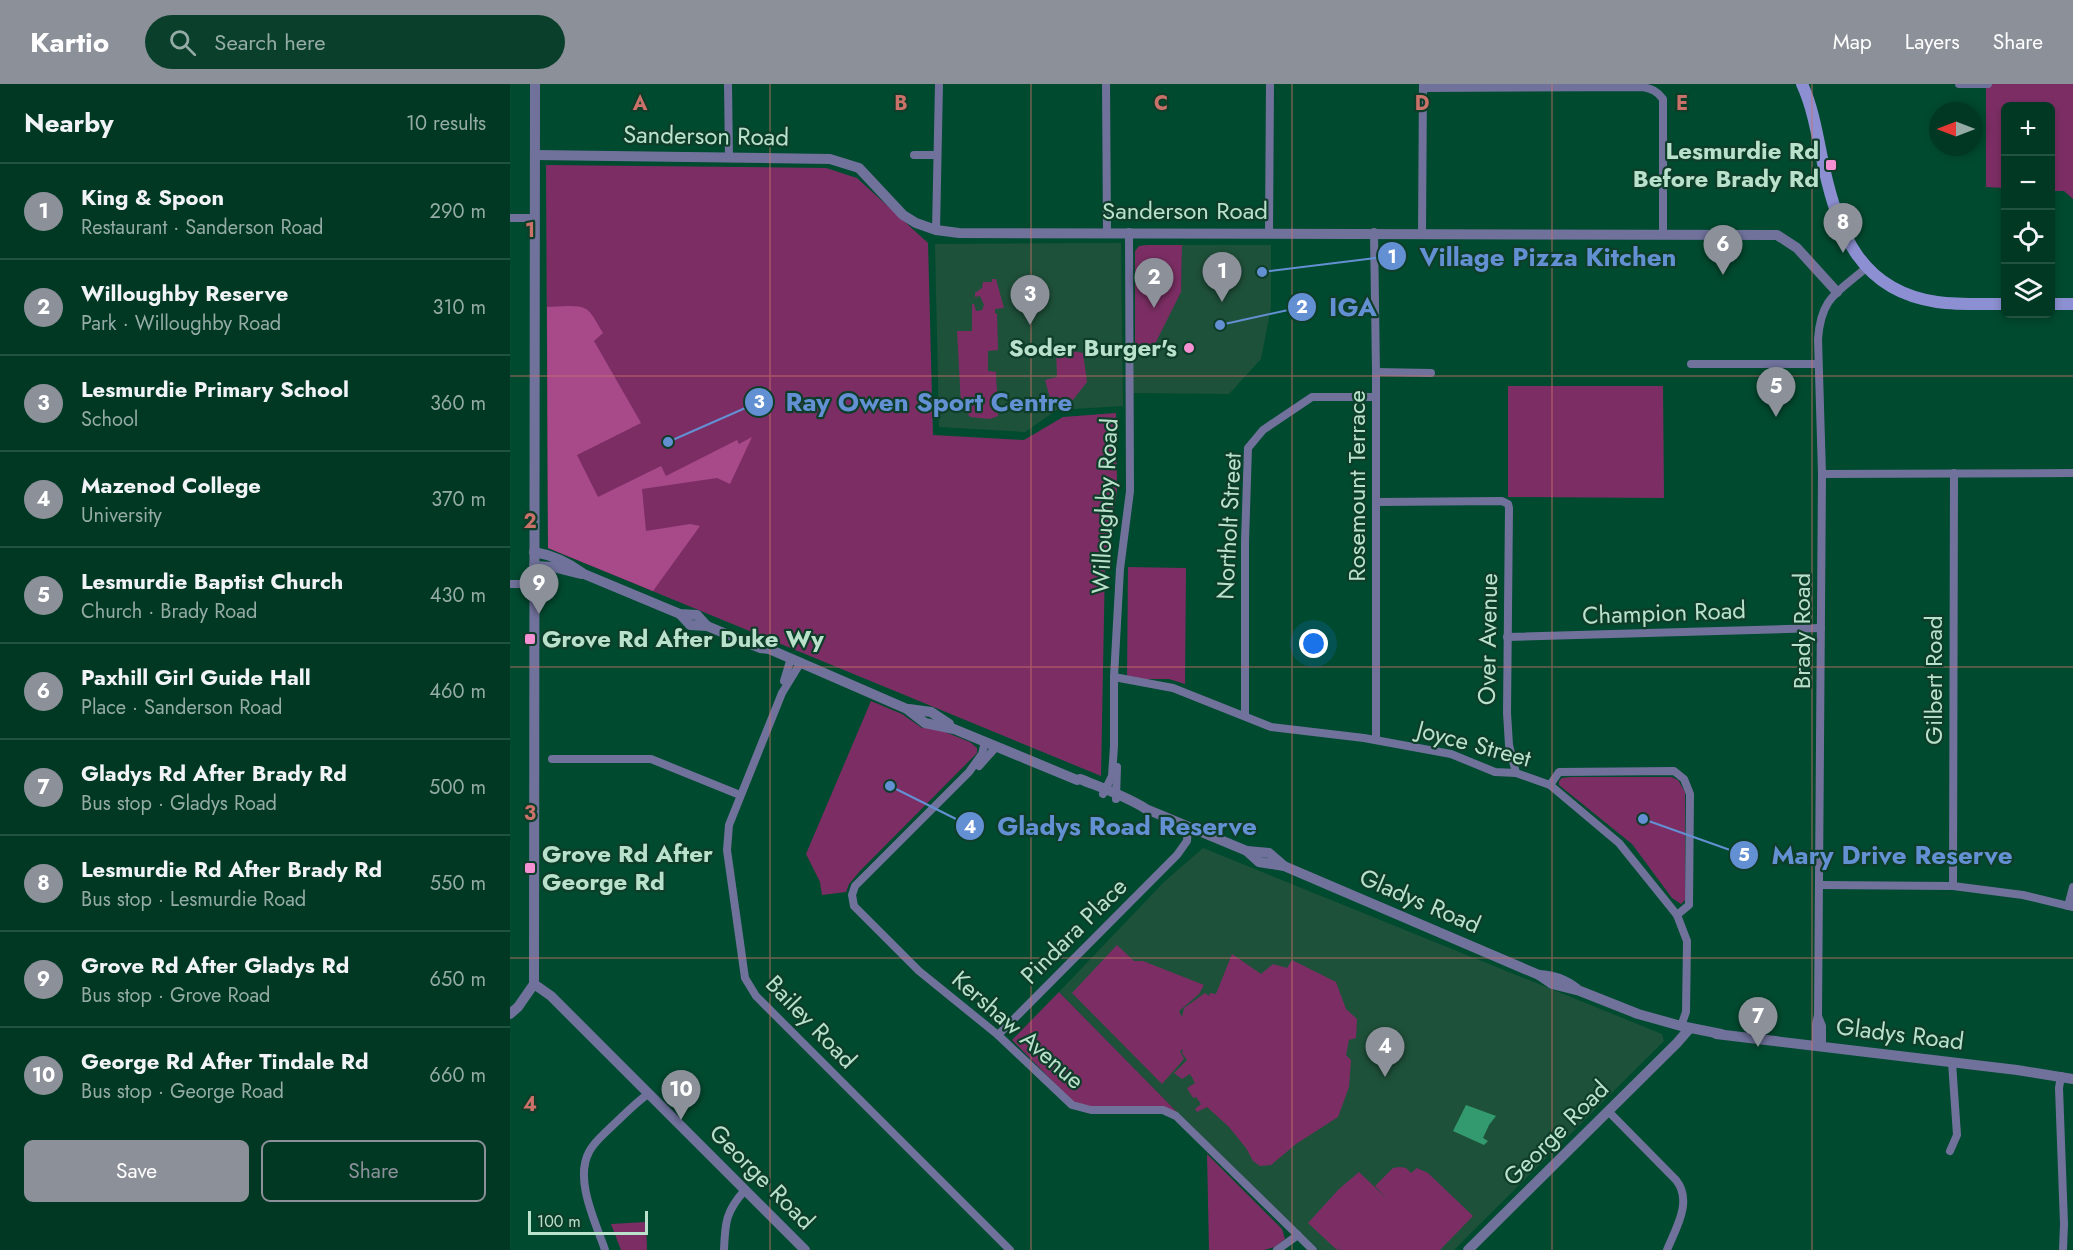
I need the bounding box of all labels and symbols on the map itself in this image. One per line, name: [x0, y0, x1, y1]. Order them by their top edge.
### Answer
text: A: [632, 89, 648, 118]
text: B: [894, 89, 908, 118]
text: C: [1154, 89, 1168, 118]
text: D: [1415, 89, 1429, 118]
text: E: [1676, 89, 1688, 118]
north arrow: [1929, 102, 1983, 156]
street label: Sanderson Road: [623, 117, 789, 154]
place label: Lesmurdie Rd Before Brady Rd: [1633, 133, 1819, 196]
marker: Lesmurdie Rd Before Brady Rd: [1824, 158, 1838, 172]
street label: Sanderson Road: [1102, 193, 1268, 228]
pin: 8: [1824, 204, 1862, 253]
text: 1: [525, 216, 535, 245]
pin: 6: [1704, 226, 1742, 275]
callout: Village Pizza Kitchen: [1377, 234, 1689, 278]
text: Village Pizza Kitchen: [1418, 238, 1677, 276]
text: 1: [1387, 244, 1397, 270]
pin: 1: [1202, 252, 1242, 302]
pin: 2: [1134, 258, 1174, 308]
pin: 3: [1010, 276, 1050, 325]
callout: IGA: [1287, 285, 1389, 329]
text: IGA: [1329, 288, 1378, 326]
text: 2: [1296, 294, 1308, 320]
place label: Soder Burger's: [1009, 330, 1177, 365]
marker: Soder Burger's: [1182, 341, 1196, 355]
pin: 5: [1756, 368, 1796, 417]
callout: Ray Owen Sport Centre: [744, 380, 1085, 424]
text: Ray Owen Sport Centre: [786, 383, 1072, 421]
text: 3: [753, 389, 765, 415]
street label: Rosemount Terrace: [1339, 390, 1374, 582]
street label: Willoughby Road: [1082, 417, 1127, 595]
street label: Northolt Street: [1207, 451, 1250, 600]
text: 2: [523, 507, 537, 536]
pin: 9: [519, 564, 558, 614]
street label: Over Avenue: [1469, 573, 1506, 705]
street label: Brady Road: [1784, 573, 1819, 689]
street label: Champion Road: [1581, 592, 1746, 633]
street label: Gilbert Road: [1916, 615, 1951, 745]
place label: Grove Rd After Duke Wy: [542, 621, 824, 656]
your location: [1299, 629, 1328, 658]
marker: Grove Rd After Duke Wy: [523, 632, 537, 646]
street label: Joyce Street: [1410, 711, 1535, 776]
text: 3: [524, 799, 536, 828]
callout: Gladys Road Reserve: [955, 804, 1268, 848]
text: Gladys Road Reserve: [997, 807, 1257, 845]
text: 4: [964, 814, 976, 840]
callout: Mary Drive Reserve: [1729, 833, 2024, 877]
place label: Grove Rd After George Rd: [542, 836, 713, 899]
text: Mary Drive Reserve: [1771, 836, 2013, 874]
text: 5: [1738, 842, 1750, 868]
street label: Gladys Road: [1354, 859, 1486, 942]
marker: Grove Rd After George Rd: [523, 861, 537, 875]
street label: Pindara Place: [1012, 869, 1135, 992]
street label: Kershaw Avenue: [944, 962, 1092, 1097]
street label: Bailey Road: [758, 967, 865, 1076]
pin: 7: [1738, 998, 1778, 1047]
street label: Gladys Road: [1834, 1008, 1966, 1059]
pin: 4: [1366, 1028, 1404, 1077]
pin: 10: [662, 1070, 700, 1120]
street label: George Road: [1495, 1072, 1616, 1193]
text: 4: [523, 1090, 537, 1119]
street label: George Road: [702, 1116, 823, 1237]
scale bar: [528, 1208, 648, 1236]

